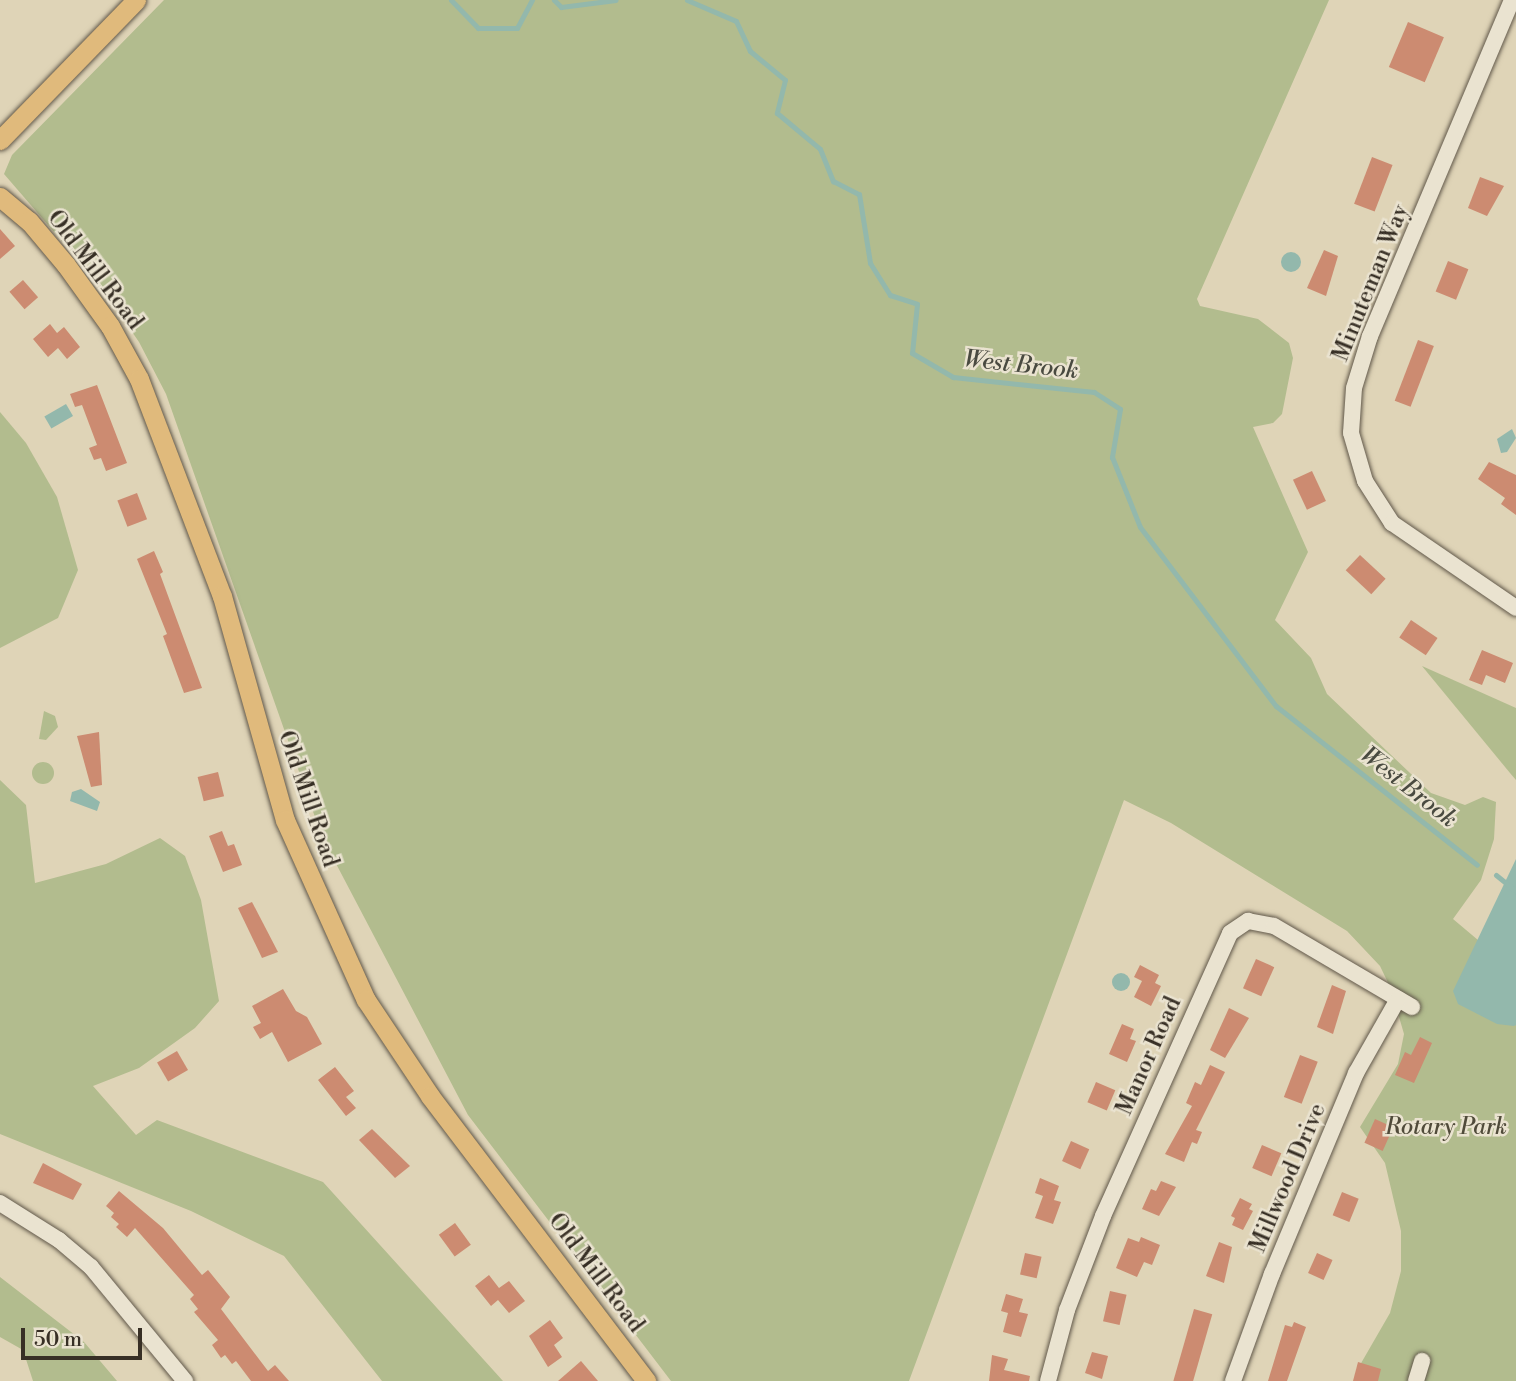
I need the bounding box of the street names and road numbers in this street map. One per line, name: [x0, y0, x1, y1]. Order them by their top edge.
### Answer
street label: Minuteman Way: [1327, 201, 1415, 365]
street label: Old Mill Road: [41, 205, 149, 335]
street label: Old Mill Road: [272, 727, 344, 871]
street label: Manor Road: [1111, 993, 1187, 1119]
street label: Millwood Drive: [1244, 1099, 1332, 1257]
street label: Old Mill Road: [542, 1208, 650, 1338]

